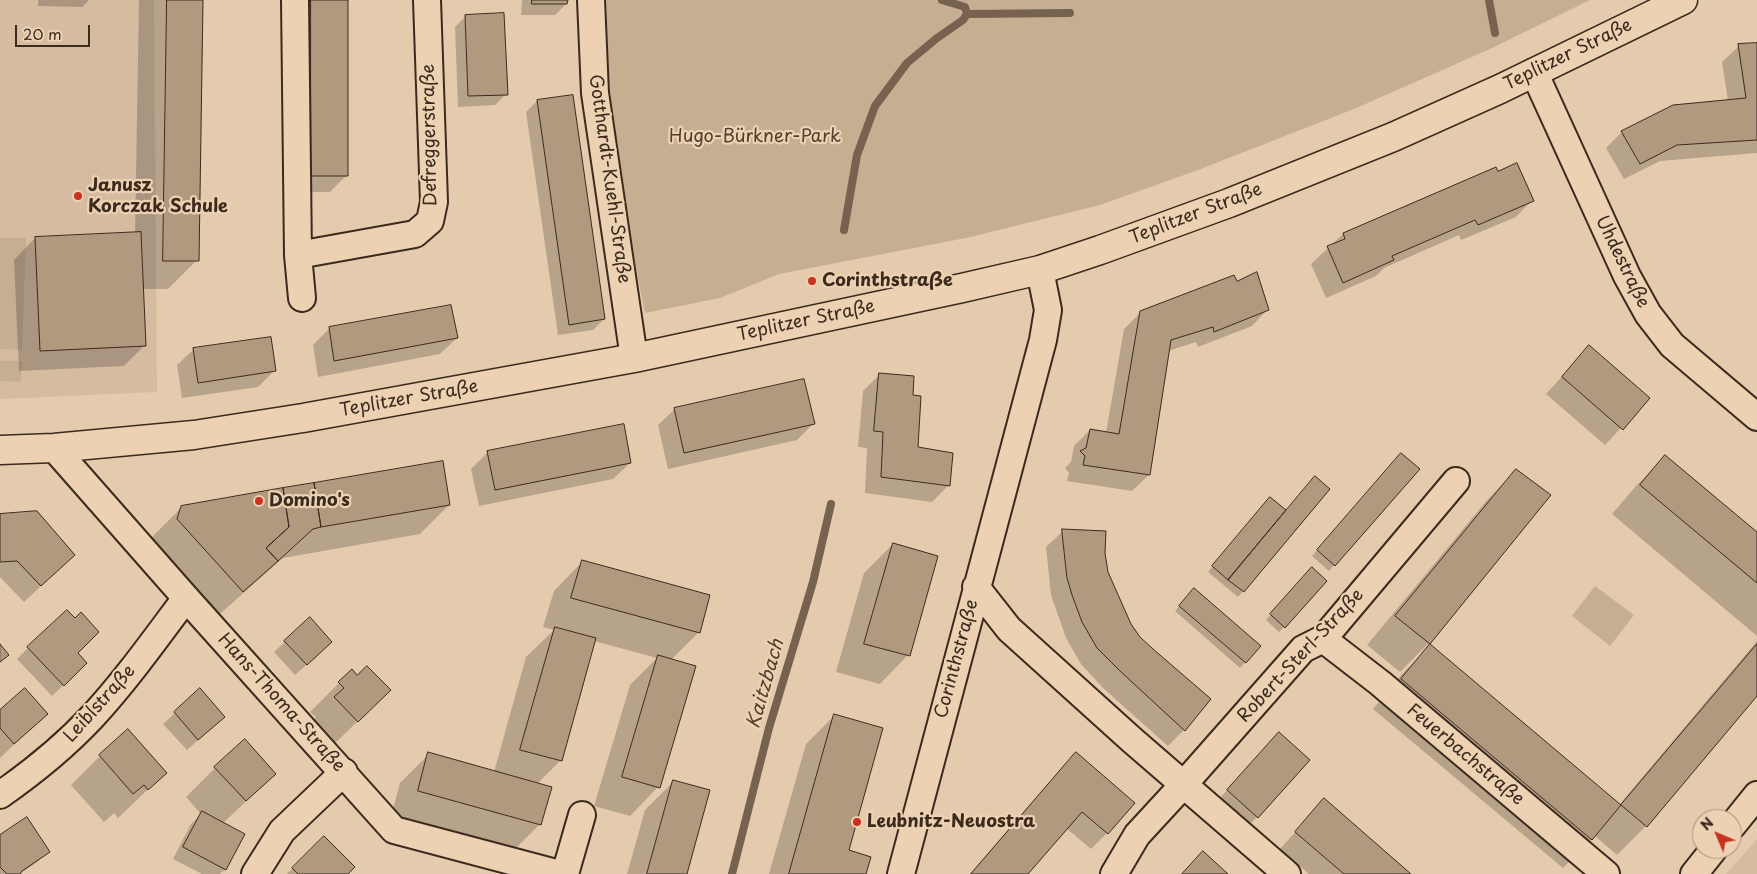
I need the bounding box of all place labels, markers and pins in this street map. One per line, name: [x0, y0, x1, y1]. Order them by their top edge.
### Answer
place label: Janusz Korczak Schule: [88, 175, 228, 218]
marker: Janusz Korczak Schule: [72, 190, 84, 202]
place label: Corinthstraße: [822, 270, 953, 292]
marker: Corinthstraße: [806, 275, 818, 287]
place label: Domino's: [269, 490, 350, 512]
marker: Domino's: [253, 495, 265, 507]
place label: Leubnitz-Neuostra: [867, 811, 1035, 833]
marker: Leubnitz-Neuostra: [851, 816, 863, 828]

